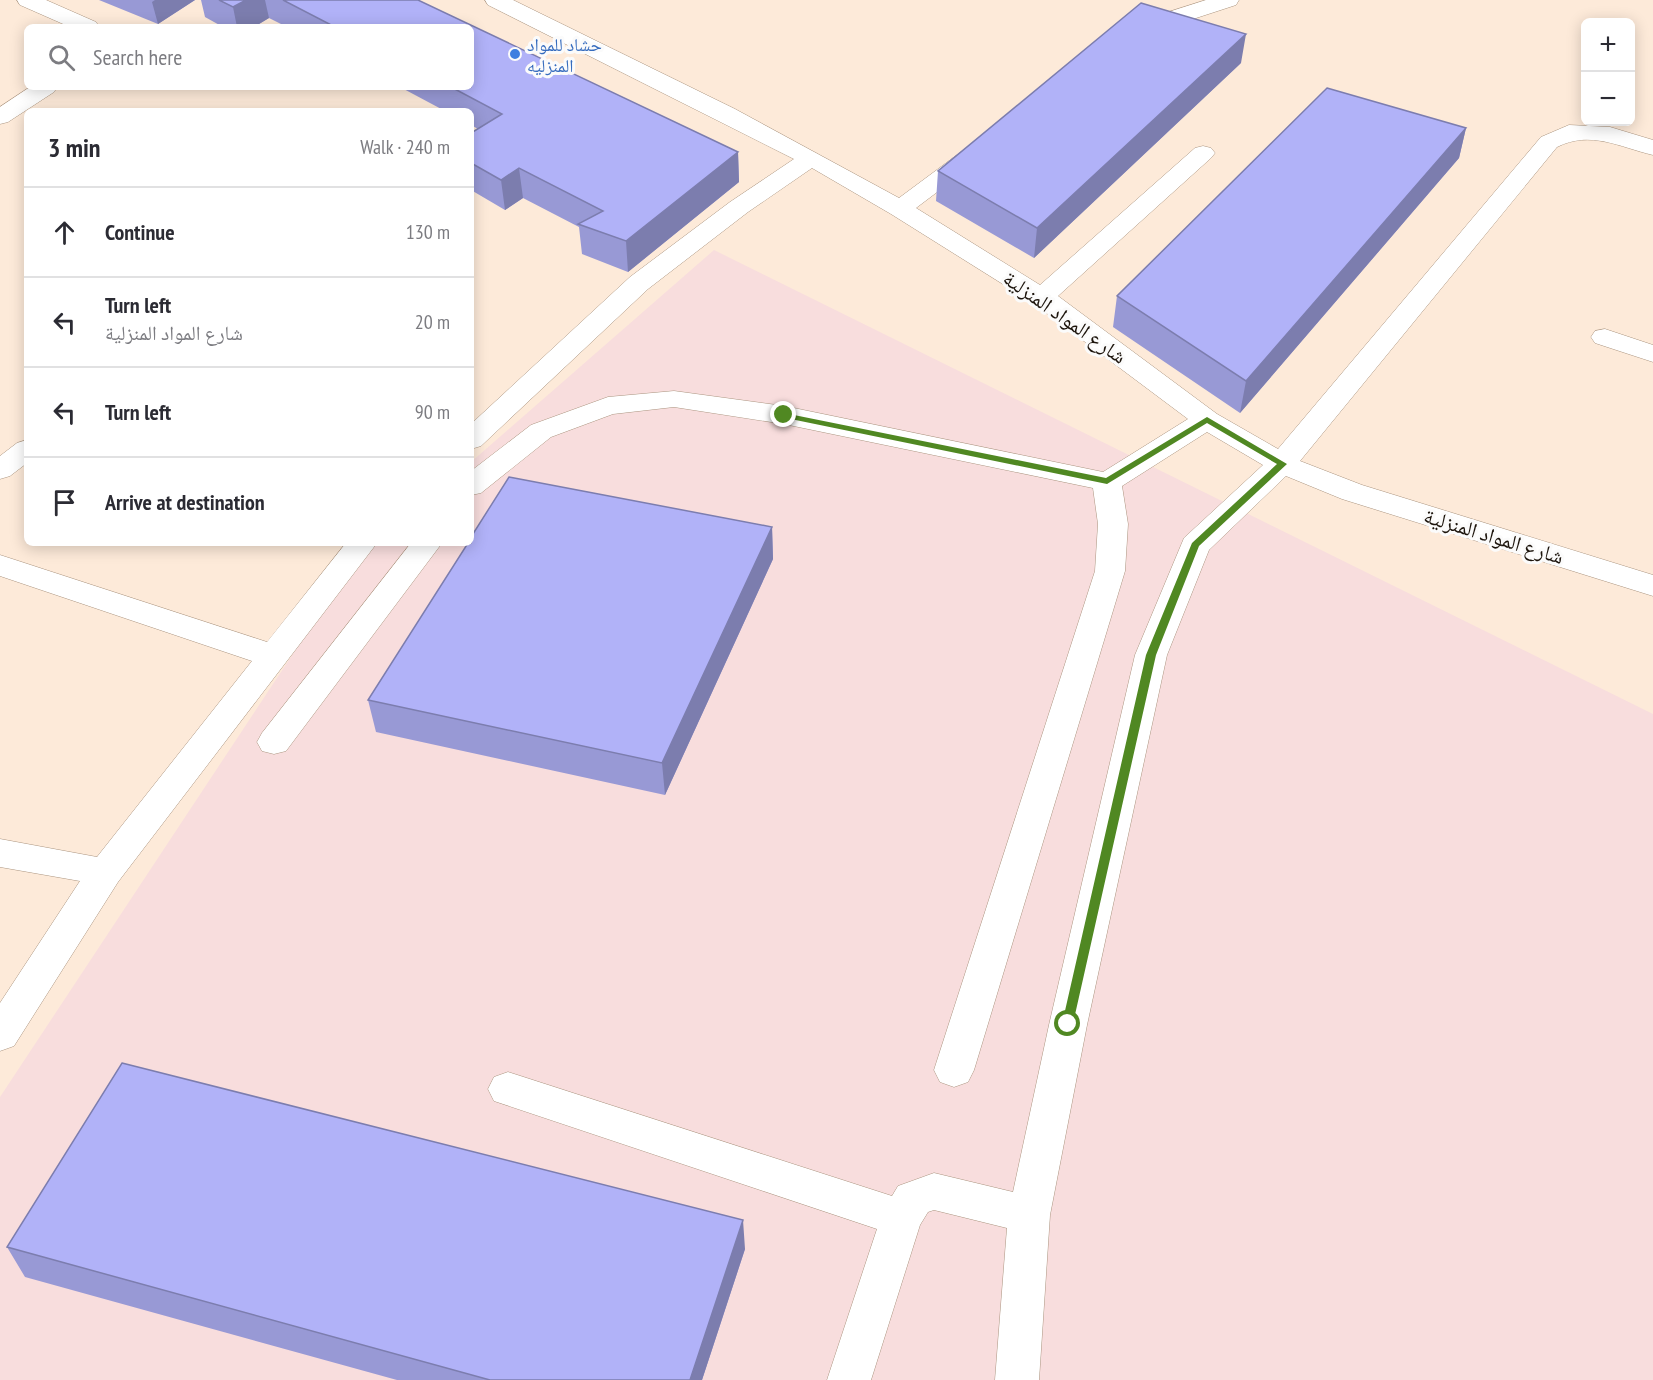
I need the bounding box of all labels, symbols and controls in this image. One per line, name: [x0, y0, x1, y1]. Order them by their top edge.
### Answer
map controls: [1581, 18, 1635, 126]
button: +: [1581, 18, 1635, 72]
search box: [24, 24, 474, 90]
place label: حشاد للمواد المنزليه: [527, 33, 602, 77]
icon: search: [45, 41, 78, 74]
text: Search here: [93, 43, 182, 71]
marker: حشاد للمواد المنزليه: [508, 47, 522, 61]
button: −: [1581, 72, 1635, 126]
text: 3 min: [48, 131, 101, 164]
text: Walk · 240 m: [360, 134, 450, 160]
icon: ahead: [48, 216, 81, 249]
text: Continue: [105, 218, 175, 246]
text: 130 m: [406, 219, 450, 245]
street label: شارع المواد المنزلية: [998, 264, 1132, 370]
text: Turn left: [105, 291, 171, 319]
icon: left: [48, 306, 81, 339]
text: 20 m: [415, 309, 450, 335]
text: شارع المواد المنزلية: [105, 320, 243, 346]
icon: left: [48, 396, 81, 429]
text: Turn left: [105, 398, 171, 426]
text: 90 m: [415, 399, 450, 425]
route end: [770, 401, 796, 427]
icon: arrive: [48, 486, 81, 519]
text: Arrive at destination: [105, 488, 265, 516]
street label: شارع المواد المنزلية: [1421, 502, 1567, 570]
route start: [1054, 1010, 1080, 1036]

